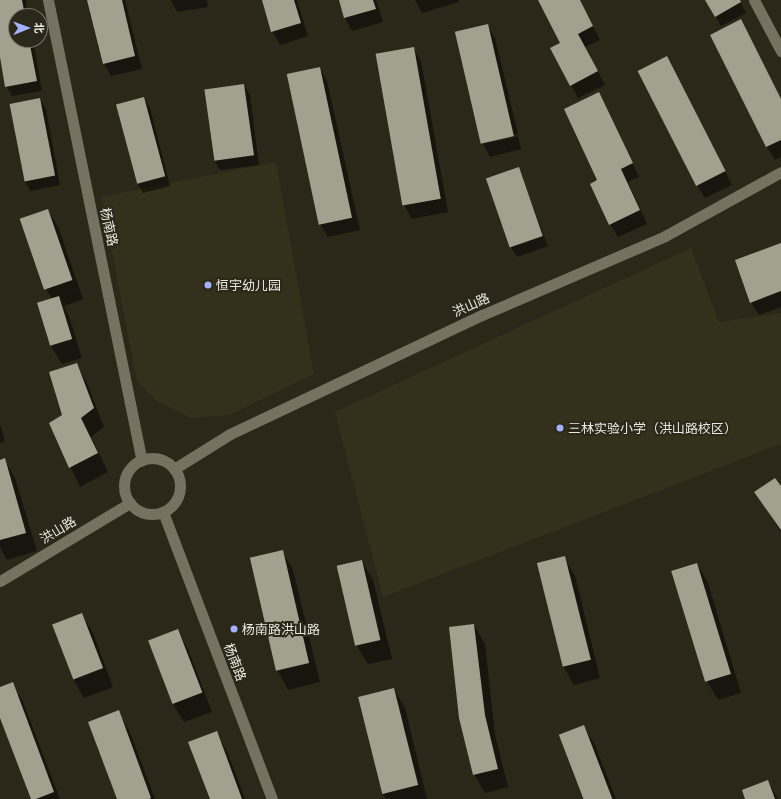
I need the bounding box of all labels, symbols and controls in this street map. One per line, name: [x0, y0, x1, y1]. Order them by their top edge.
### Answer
north arrow: [8, 8, 48, 48]
text: 北: [33, 22, 45, 33]
street label: 杨南路: [97, 206, 121, 248]
place label: 恒宇幼儿园: [216, 277, 281, 293]
marker: 恒宇幼儿园: [203, 280, 213, 290]
street label: 洪山路: [450, 290, 492, 320]
place label: 三林实验小学（洪山路校区）: [568, 420, 737, 436]
marker: 三林实验小学（洪山路校区）: [555, 423, 565, 433]
street label: 洪山路: [37, 513, 79, 547]
place label: 杨南路洪山路: [242, 621, 320, 637]
marker: 杨南路洪山路: [229, 624, 239, 634]
street label: 杨南路: [221, 641, 249, 683]

